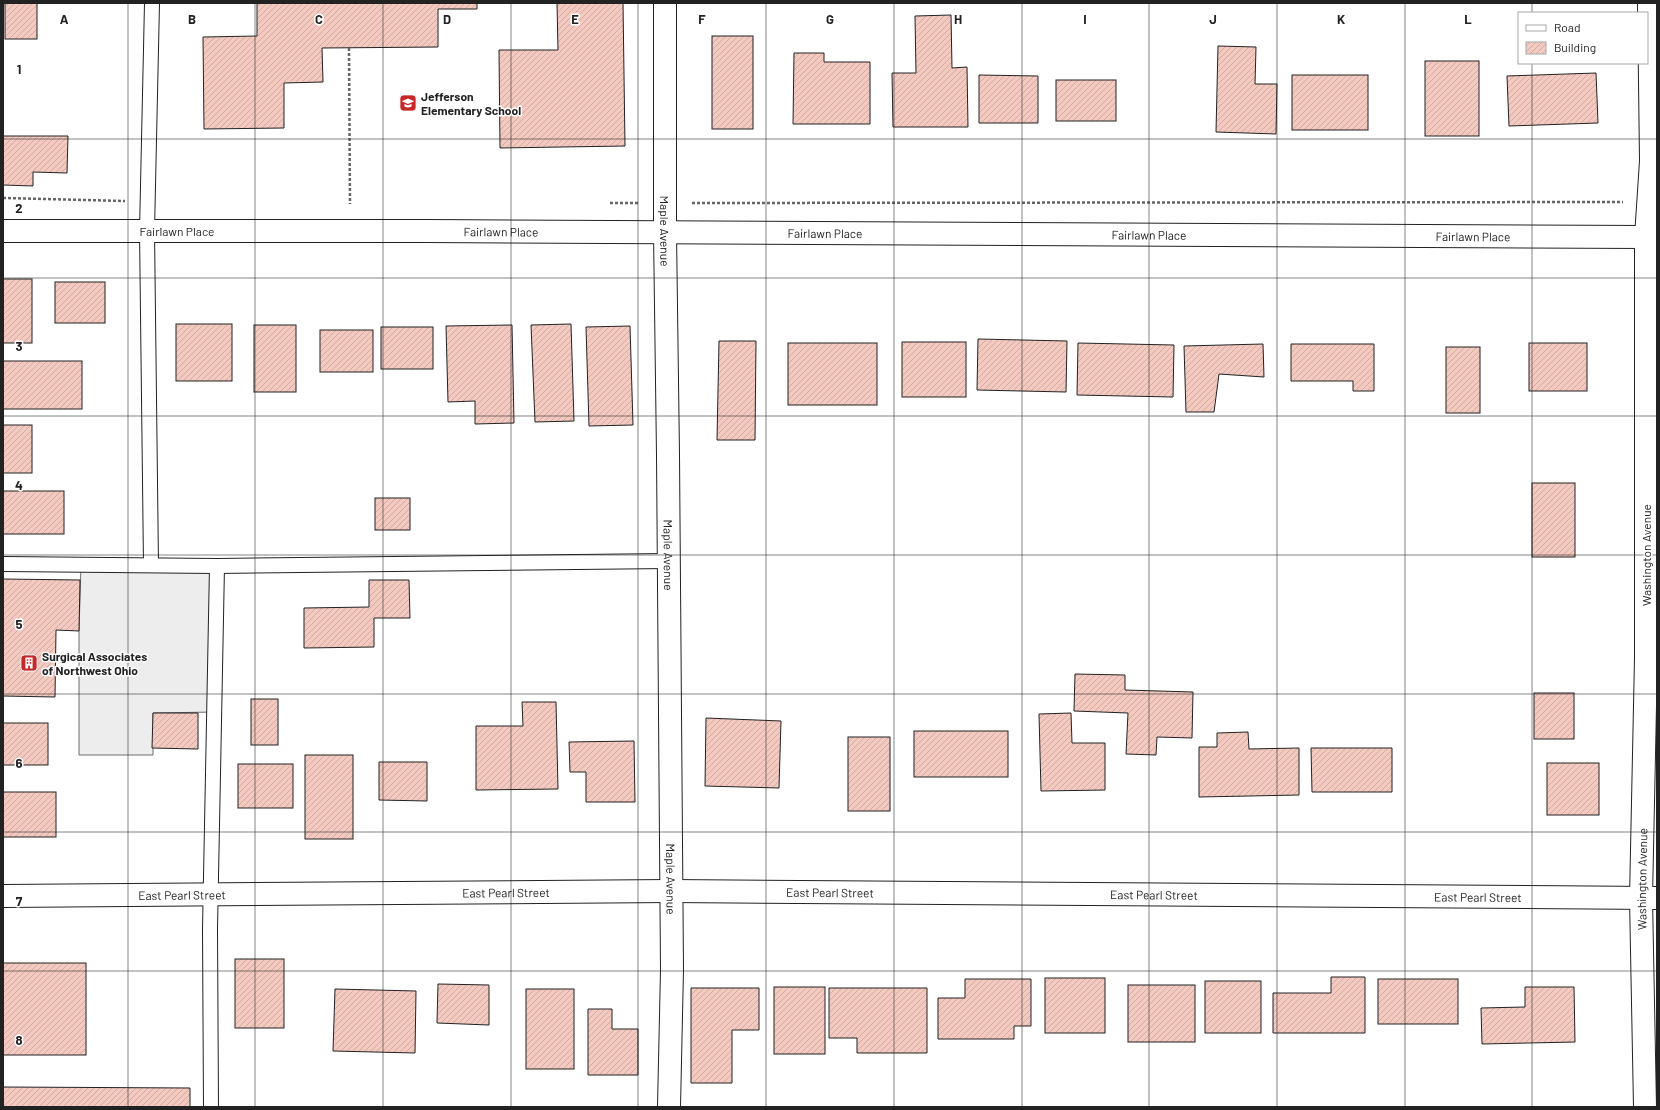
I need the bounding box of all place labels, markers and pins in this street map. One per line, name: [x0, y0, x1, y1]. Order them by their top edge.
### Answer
place label: Jefferson Elementary School: [421, 89, 521, 117]
school or university icon: Jefferson Elementary School: [398, 93, 418, 113]
place label: Surgical Associates of Northwest Ohio: [42, 649, 147, 677]
building icon: Surgical Associates of Northwest Ohio: [19, 653, 39, 673]

